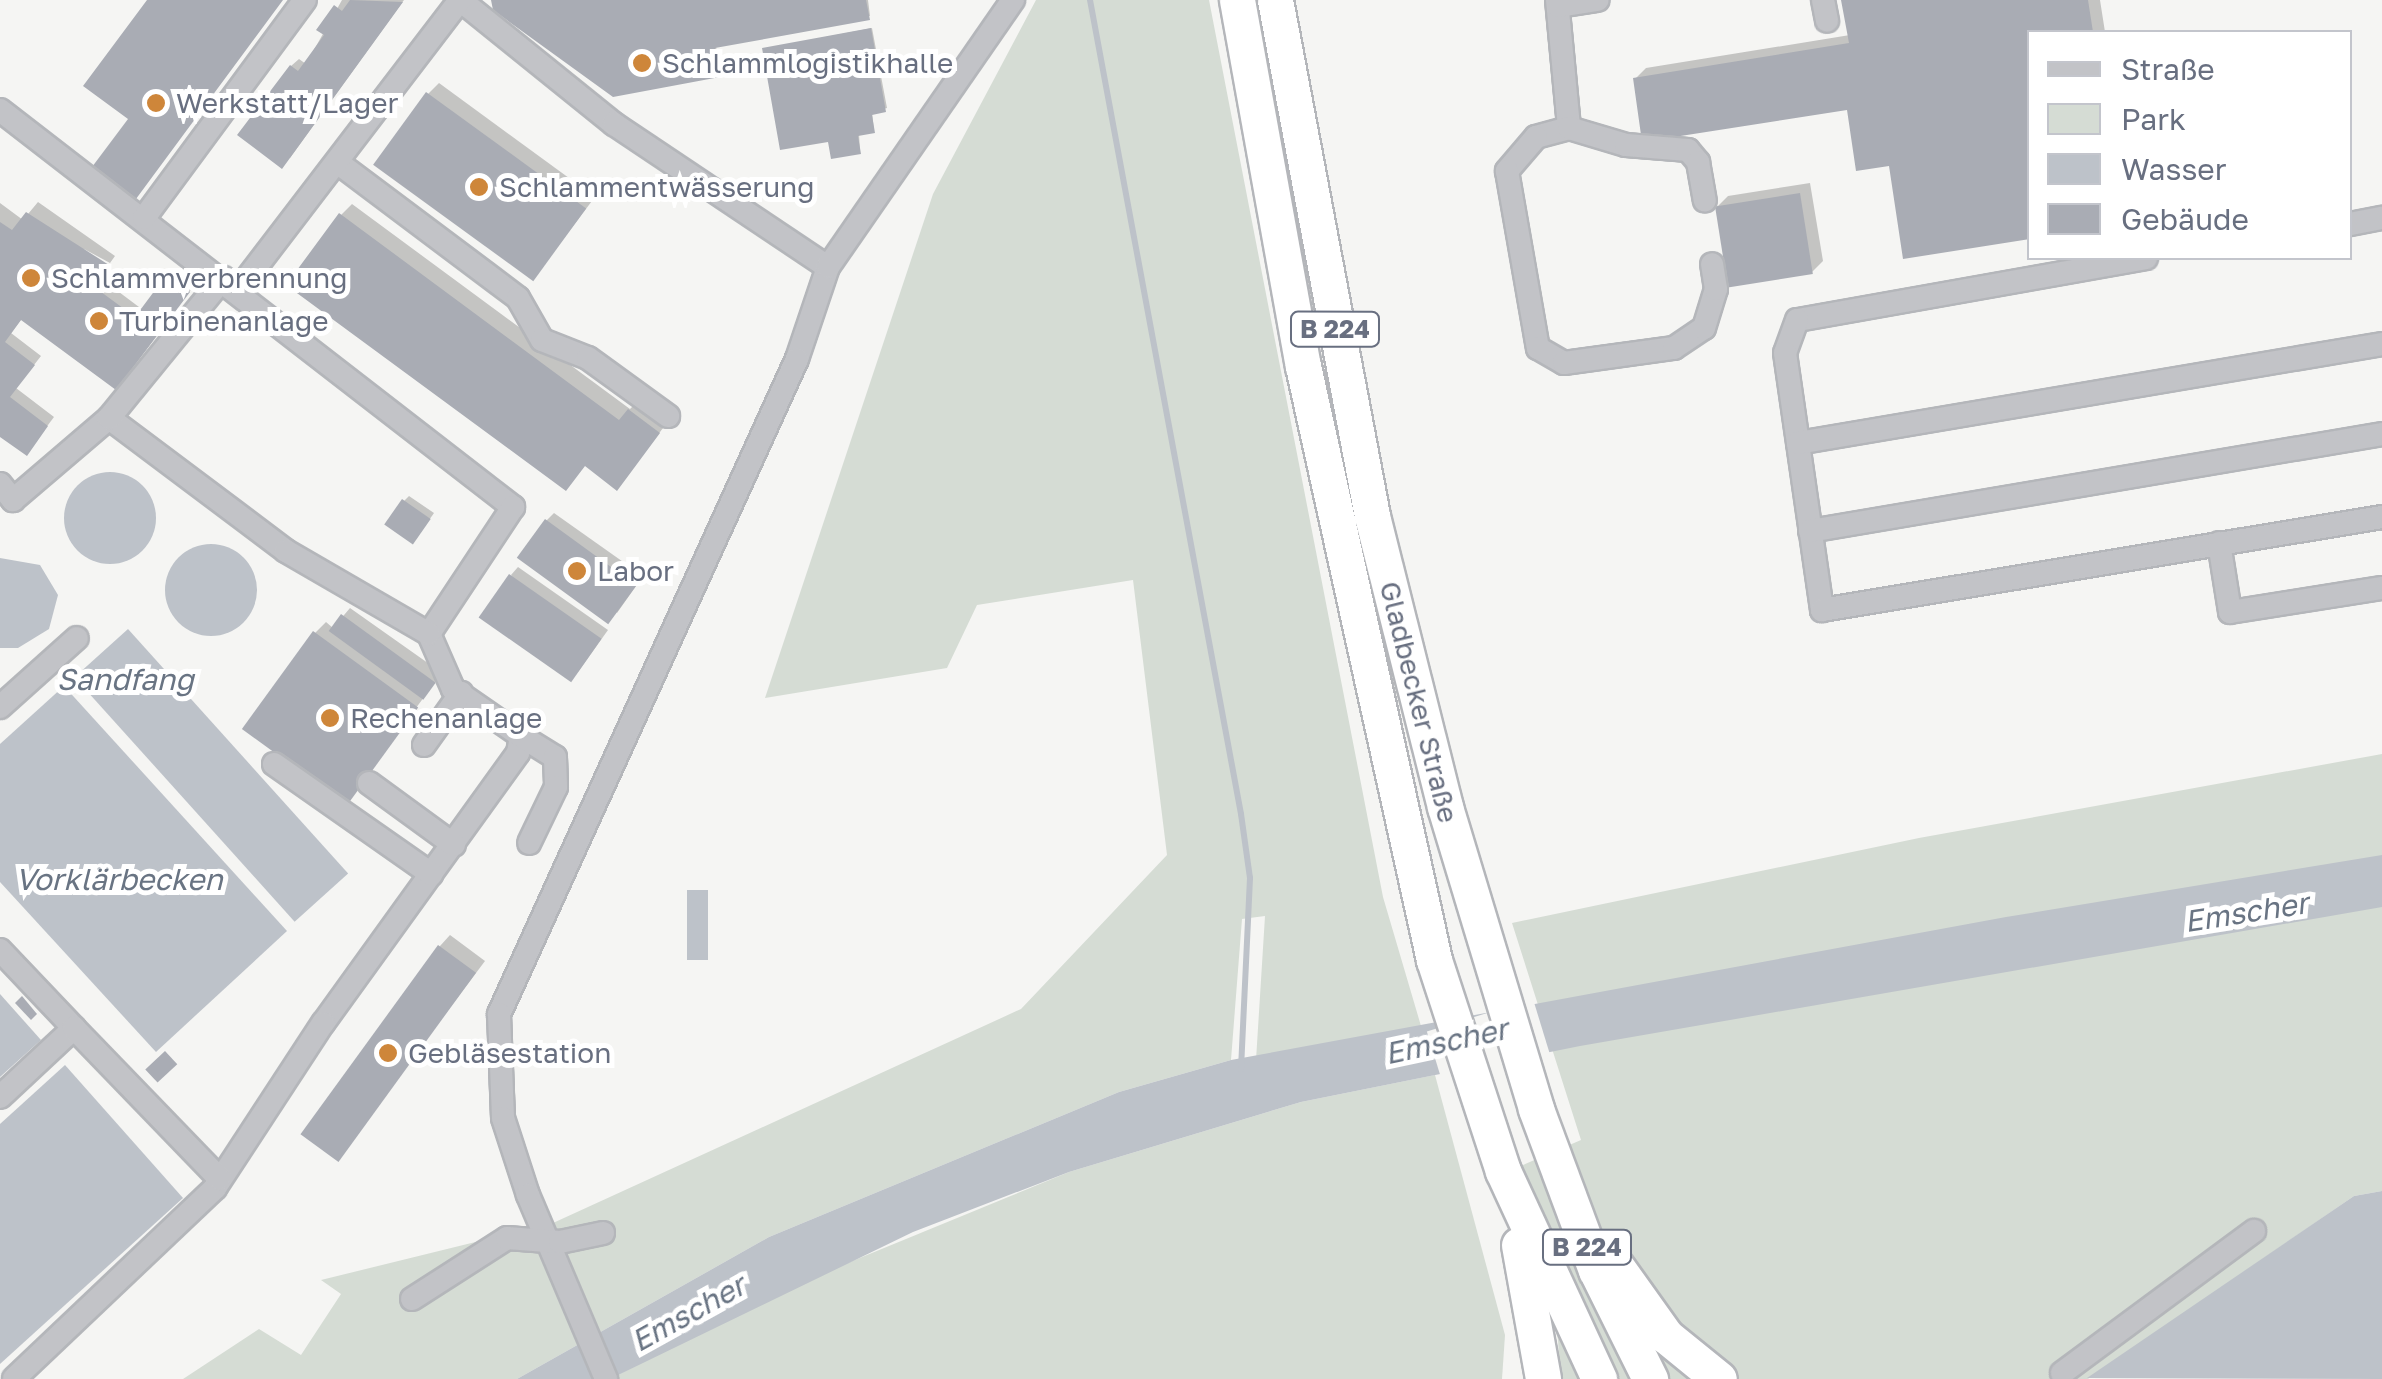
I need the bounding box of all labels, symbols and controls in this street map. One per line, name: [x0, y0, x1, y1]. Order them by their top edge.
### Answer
legend: [2027, 30, 2352, 260]
place label: Schlammlogistikhalle: [662, 46, 953, 80]
text: Straße: [2121, 51, 2215, 87]
marker: Schlammlogistikhalle: [631, 52, 653, 74]
place label: Werkstatt/Lager: [176, 86, 398, 120]
marker: Werkstatt/Lager: [145, 92, 167, 114]
text: Park: [2121, 101, 2186, 137]
text: Wasser: [2121, 151, 2226, 187]
place label: Schlammentwässerung: [499, 170, 815, 204]
marker: Schlammentwässerung: [468, 176, 490, 198]
text: Gebäude: [2121, 201, 2249, 237]
place label: Schlammverbrennung: [51, 261, 347, 295]
marker: Schlammverbrennung: [20, 267, 42, 289]
place label: Turbinenanlage: [119, 304, 328, 338]
road number: B 224: [1290, 309, 1380, 349]
marker: Turbinenanlage: [88, 310, 110, 332]
place label: Labor: [597, 554, 674, 588]
marker: Labor: [566, 560, 588, 582]
street label: Gladbecker Straße: [1373, 578, 1465, 826]
water label: Sandfang: [56, 661, 194, 697]
place label: Rechenanlage: [350, 701, 542, 735]
marker: Rechenanlage: [319, 707, 341, 729]
water label: Vorklärbecken: [15, 861, 223, 897]
water label: Emscher: [2182, 884, 2310, 940]
water label: Emscher: [1381, 1010, 1511, 1072]
place label: Gebläsestation: [408, 1036, 611, 1070]
marker: Gebläsestation: [377, 1042, 399, 1064]
road number: B 224: [1542, 1227, 1632, 1267]
water label: Emscher: [625, 1267, 751, 1359]

